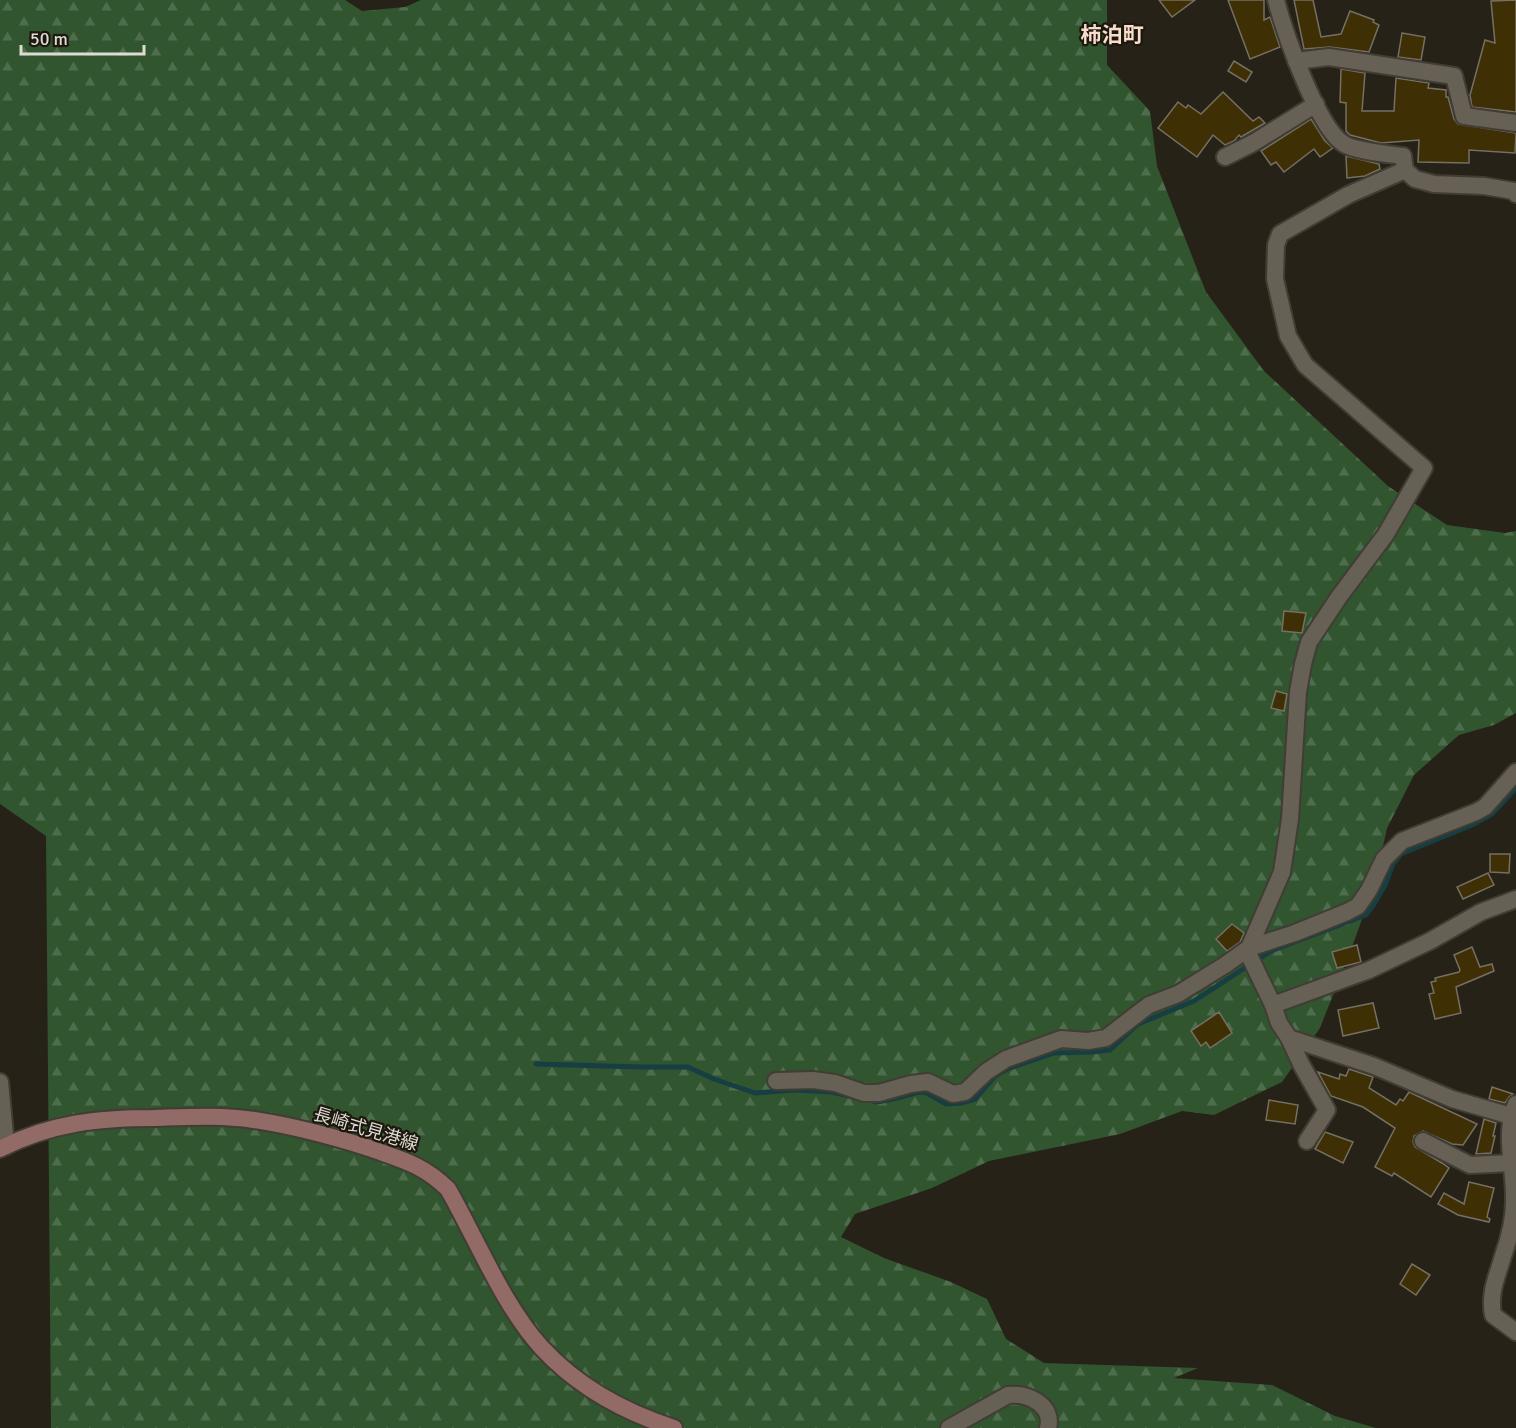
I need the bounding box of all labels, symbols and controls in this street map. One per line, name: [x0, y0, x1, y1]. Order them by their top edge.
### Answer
scale bar: [21, 18, 144, 56]
district label: 柿泊町: [1081, 22, 1144, 48]
text: 50 m: [30, 28, 68, 50]
street label: 長崎式見港線: [311, 1103, 421, 1155]

